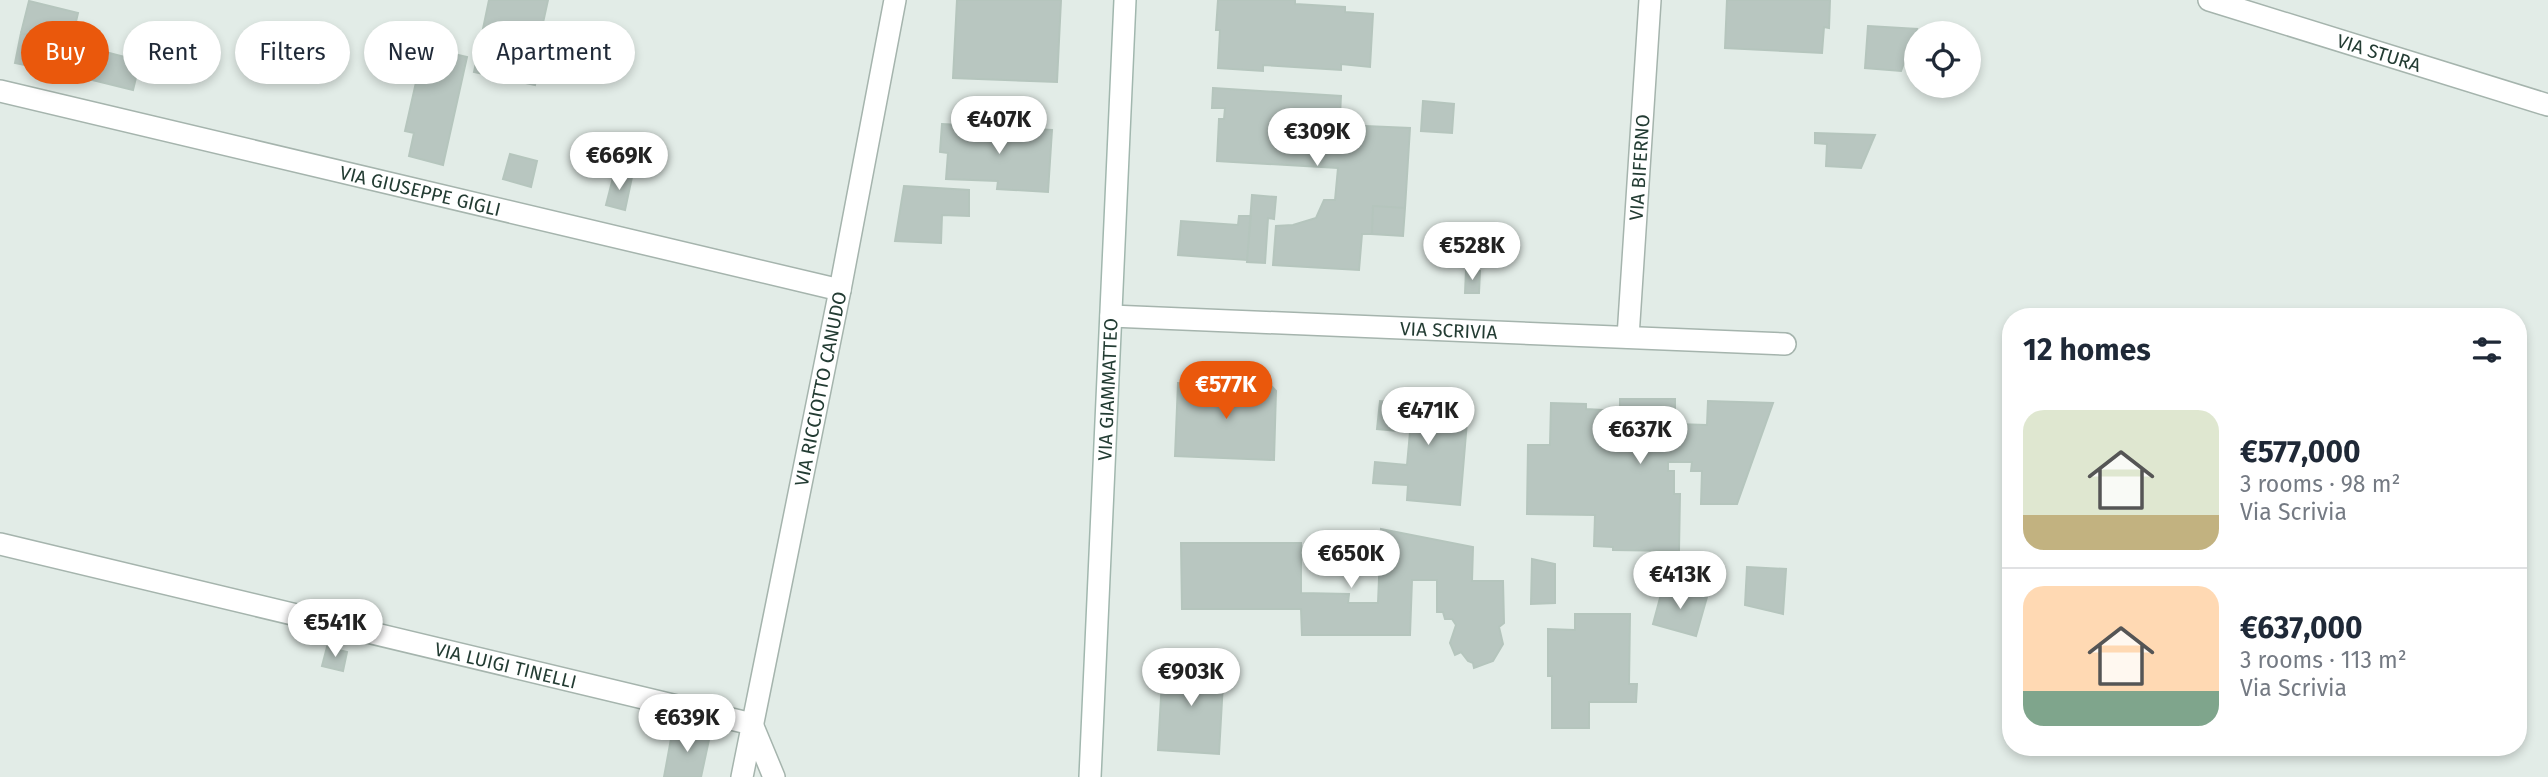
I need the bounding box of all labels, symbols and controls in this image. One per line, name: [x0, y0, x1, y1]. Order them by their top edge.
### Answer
chip: Buy: [21, 21, 109, 84]
chip: Rent: [123, 21, 221, 84]
chip: Filters: [235, 21, 350, 84]
chip: New: [364, 21, 458, 84]
chip: Apartment: [472, 21, 635, 84]
map controls: [1904, 21, 1981, 98]
button: locate: [1904, 21, 1981, 98]
street label: VIA STURA: [2334, 29, 2424, 77]
pin: €407K: [950, 96, 1048, 156]
text: €407K: [967, 105, 1031, 133]
pin: €309K: [1268, 108, 1366, 168]
street label: VIA BIFERNO: [1625, 114, 1655, 221]
text: €309K: [1284, 117, 1350, 145]
pin: €669K: [570, 132, 668, 192]
text: €669K: [586, 141, 652, 169]
street label: VIA GIUSEPPE GIGLI: [337, 161, 503, 221]
pin: €528K: [1423, 222, 1521, 282]
text: €528K: [1439, 231, 1505, 259]
street label: VIA RICCIOTTO CANUDO: [790, 290, 851, 488]
street label: VIA SCRIVIA: [1400, 317, 1498, 344]
street label: VIA GIAMMATTEO: [1093, 318, 1123, 461]
icon: filters: [2468, 331, 2506, 369]
text: 12 homes: [2023, 332, 2151, 368]
pin: €577K: [1177, 362, 1275, 421]
text: €577K: [1195, 370, 1257, 398]
pin: €471K: [1379, 388, 1477, 447]
text: €471K: [1398, 396, 1458, 424]
pin: €637K: [1591, 406, 1689, 466]
text: €637K: [1608, 415, 1672, 443]
text: €577,000: [2240, 434, 2360, 470]
icon: home: [2079, 438, 2163, 522]
text: 3 rooms · 98 m²: [2240, 470, 2400, 498]
text: Via Scrivia: [2240, 498, 2347, 526]
pin: €650K: [1302, 530, 1400, 590]
text: €650K: [1318, 539, 1384, 567]
pin: €413K: [1631, 552, 1729, 611]
text: €413K: [1649, 560, 1711, 588]
pin: €541K: [286, 600, 384, 659]
text: €541K: [304, 608, 366, 636]
text: €637,000: [2240, 610, 2363, 646]
icon: home: [2079, 614, 2163, 698]
street label: VIA LUIGI TINELLI: [432, 637, 579, 694]
text: 3 rooms · 113 m²: [2240, 646, 2407, 674]
pin: €903K: [1142, 648, 1240, 708]
text: €903K: [1158, 657, 1224, 685]
text: Via Scrivia: [2240, 674, 2347, 702]
pin: €639K: [638, 694, 736, 754]
text: €639K: [654, 703, 720, 731]

